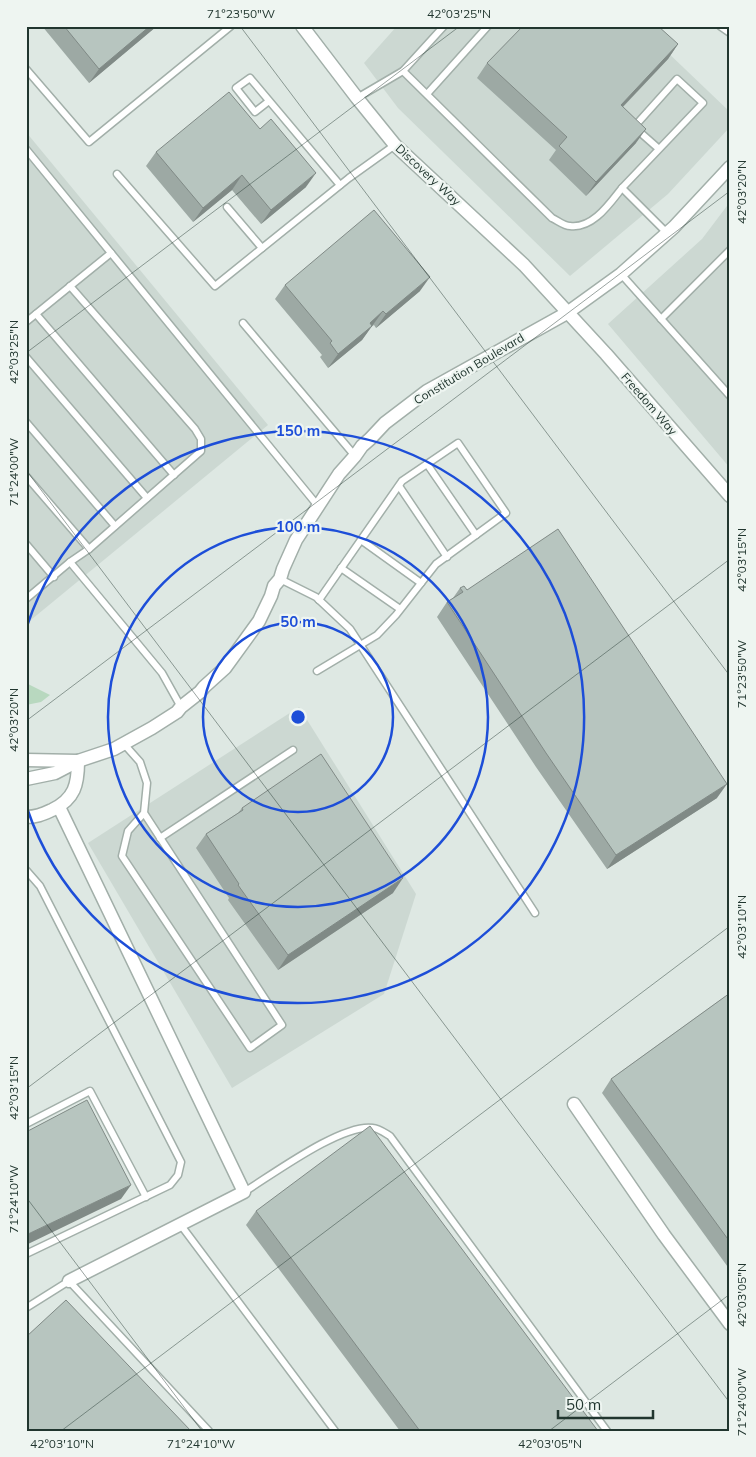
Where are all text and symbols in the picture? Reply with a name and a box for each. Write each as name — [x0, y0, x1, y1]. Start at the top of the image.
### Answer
text: 71°23'50"W — [207, 6, 275, 21]
text: 42°03'25"N — [427, 6, 491, 21]
street label: Discovery Way — [393, 141, 464, 209]
text: 42°03'20"N — [734, 160, 749, 224]
text: 42°03'25"N — [6, 320, 21, 384]
street label: Constitution Boulevard — [411, 330, 527, 407]
street label: Freedom Way — [618, 369, 681, 438]
text: 150 m — [276, 421, 320, 440]
text: 71°24'00"W — [6, 438, 21, 506]
text: 100 m — [276, 517, 320, 536]
text: 42°03'15"N — [734, 528, 749, 592]
text: 50 m — [280, 612, 316, 631]
text: 71°23'50"W — [734, 640, 749, 708]
text: 42°03'20"N — [6, 688, 21, 752]
centre of rings — [289, 708, 307, 726]
text: 42°03'10"N — [734, 895, 749, 959]
text: 42°03'15"N — [6, 1056, 21, 1120]
text: 71°24'10"W — [6, 1165, 21, 1233]
text: 42°03'05"N — [734, 1263, 749, 1327]
text: 71°24'00"W — [734, 1368, 749, 1436]
scale bar — [558, 1387, 654, 1419]
text: 50 m — [566, 1395, 601, 1414]
text: 42°03'10"N — [30, 1436, 94, 1451]
text: 71°24'10"W — [167, 1436, 235, 1451]
text: 42°03'05"N — [518, 1436, 582, 1451]

